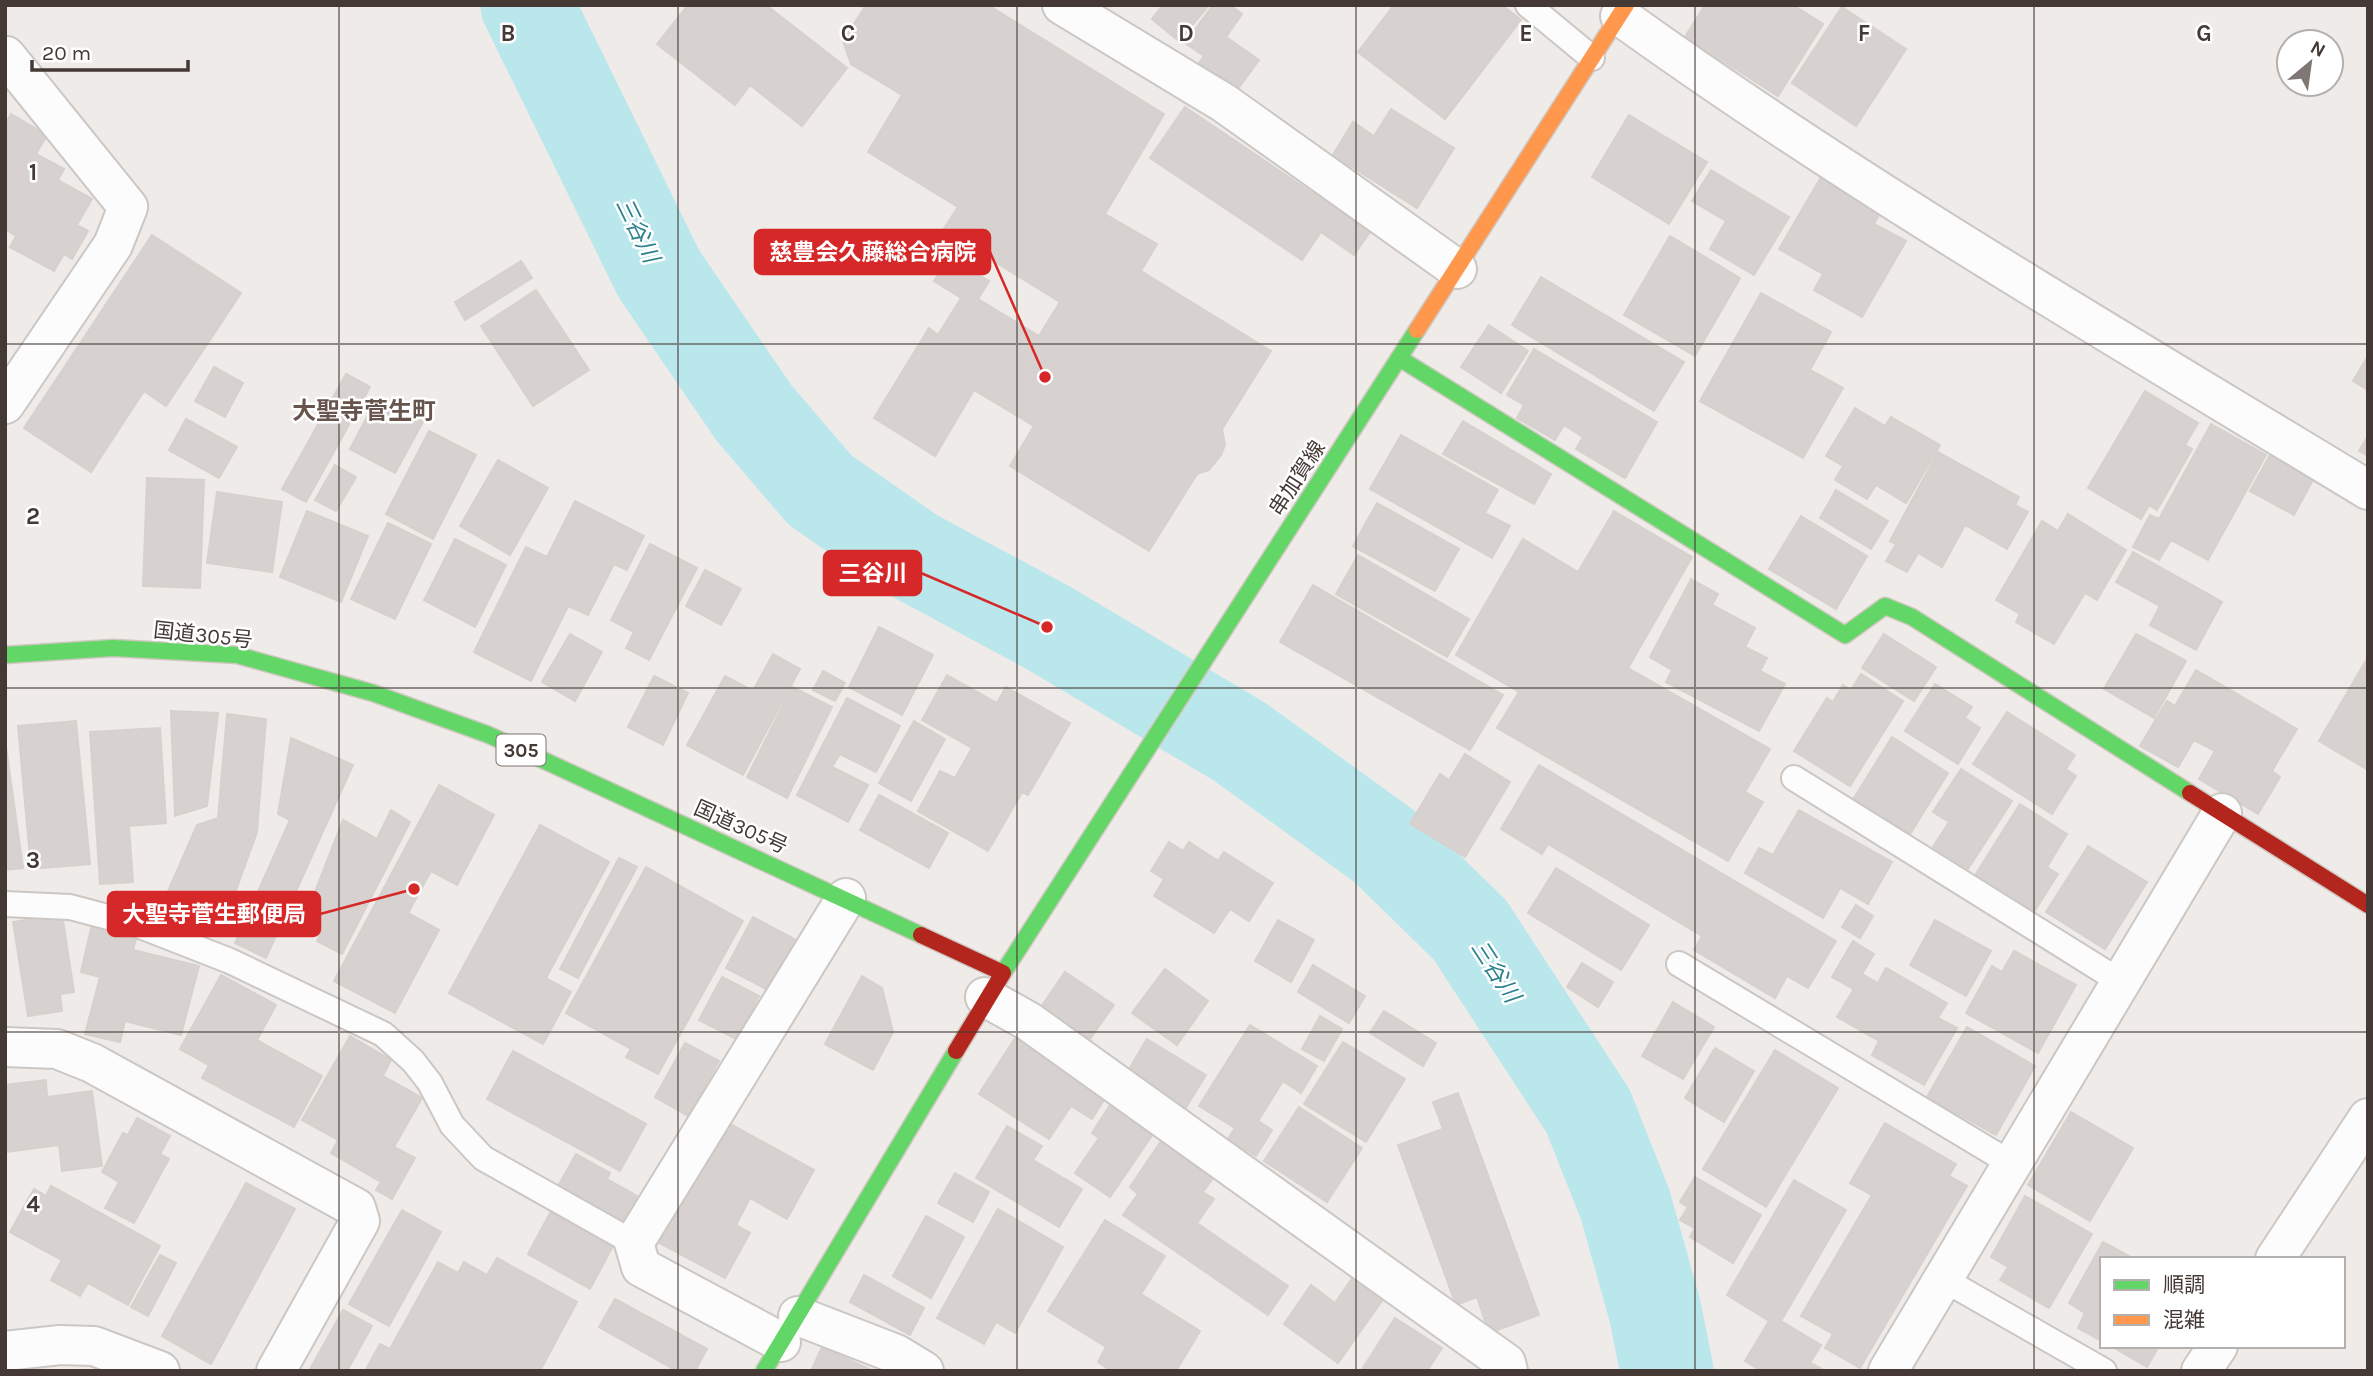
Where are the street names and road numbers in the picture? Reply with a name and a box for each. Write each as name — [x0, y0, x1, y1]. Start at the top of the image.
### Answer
street label: 串加賀線 — [1264, 436, 1330, 520]
street label: 国道305号 — [152, 618, 254, 652]
road number: 305 — [496, 734, 546, 765]
street label: 国道305号 — [691, 796, 791, 858]

